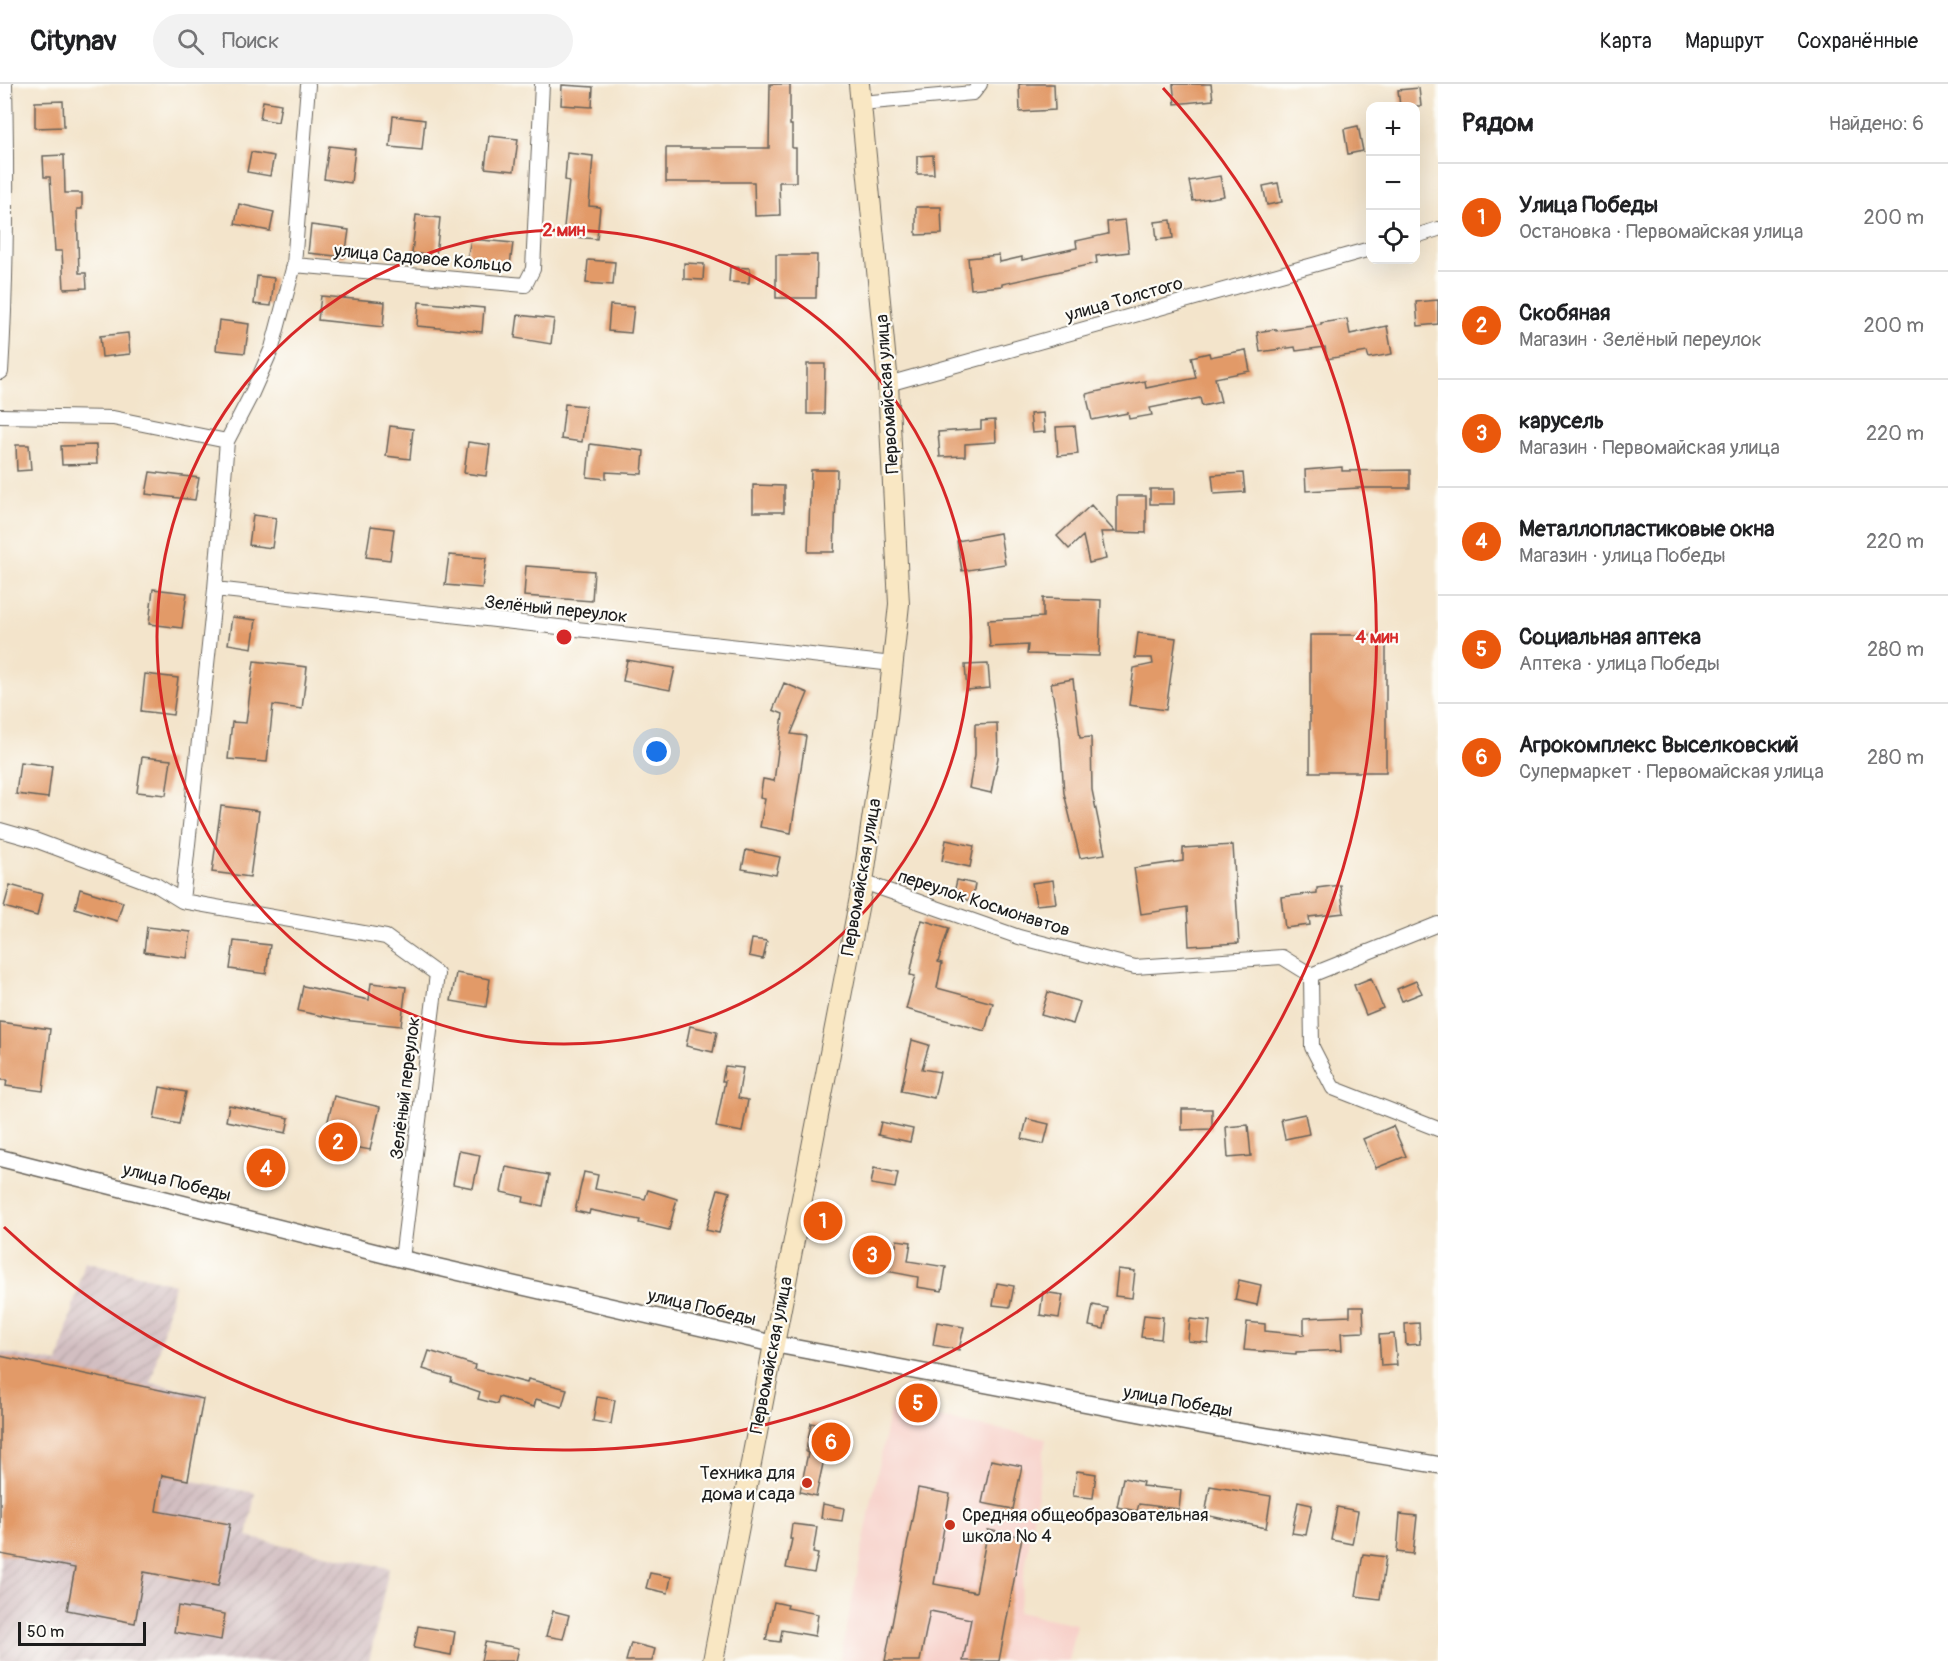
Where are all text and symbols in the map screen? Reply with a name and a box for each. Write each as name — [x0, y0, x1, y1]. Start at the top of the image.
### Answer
search box — [153, 14, 573, 68]
text: Citynav — [30, 24, 117, 59]
icon: search — [174, 25, 207, 58]
text: Поиск — [222, 27, 279, 55]
text: Карта — [1600, 28, 1652, 55]
text: Маршрут — [1685, 28, 1764, 55]
text: Сохранённые — [1797, 28, 1918, 55]
map controls — [1366, 102, 1420, 264]
button: + — [1366, 102, 1420, 156]
text: Рядом — [1462, 107, 1534, 139]
text: Найдено: 6 — [1829, 111, 1924, 136]
button: − — [1366, 156, 1420, 210]
text: Улица Победы — [1519, 191, 1658, 219]
text: 1 — [1478, 205, 1485, 230]
text: 200 m — [1863, 205, 1924, 230]
button: locate — [1366, 210, 1420, 264]
text: 2 мин — [543, 219, 585, 242]
text: Остановка · Первомайская улица — [1519, 219, 1803, 244]
street label: улица Садовое Кольцо — [332, 239, 513, 278]
street label: улица Толстого — [1062, 272, 1186, 328]
text: Скобяная — [1519, 299, 1610, 327]
text: 2 — [1476, 313, 1487, 338]
text: 200 m — [1863, 313, 1924, 338]
street label: Первомайская улица — [870, 314, 905, 474]
text: Магазин · Зелёный переулок — [1519, 327, 1762, 352]
text: карусель — [1519, 407, 1604, 435]
text: 3 — [1476, 421, 1487, 446]
text: 220 m — [1866, 421, 1924, 446]
text: Магазин · Первомайская улица — [1519, 435, 1780, 460]
text: Металлопластиковые окна — [1519, 515, 1775, 543]
text: 4 — [1476, 529, 1487, 554]
text: 220 m — [1866, 529, 1924, 554]
text: Магазин · улица Победы — [1519, 543, 1726, 568]
street label: Зелёный переулок — [483, 591, 628, 628]
text: Социальная аптека — [1519, 623, 1701, 651]
text: 4 мин — [1355, 626, 1399, 649]
centre of rings — [554, 627, 574, 647]
text: 5 — [1476, 637, 1487, 662]
text: 280 m — [1867, 637, 1924, 662]
text: Аптека · улица Победы — [1519, 651, 1720, 676]
text: Агрокомплекс Выселковский — [1519, 731, 1799, 759]
your location — [642, 737, 671, 766]
text: 6 — [1476, 745, 1487, 770]
text: 280 m — [1867, 745, 1924, 770]
text: Супермаркет · Первомайская улица — [1519, 759, 1824, 784]
street label: Первомайская улица — [836, 797, 887, 958]
street label: переулок Космонавтов — [895, 865, 1073, 942]
street label: Зелёный переулок — [385, 1015, 426, 1161]
pin: 2 — [318, 1120, 358, 1164]
pin: 4 — [246, 1146, 286, 1190]
street label: улица Победы — [119, 1158, 233, 1207]
pin: 1 — [804, 1198, 842, 1244]
pin: 3 — [852, 1232, 892, 1278]
street label: Первомайская улица — [745, 1275, 798, 1436]
street label: улица Победы — [644, 1284, 758, 1331]
pin: 5 — [898, 1380, 938, 1426]
street label: улица Победы — [1120, 1380, 1234, 1422]
pin: 6 — [812, 1420, 850, 1464]
place label: Техника для дома и сада — [700, 1462, 795, 1506]
marker: Техника для дома и сада — [800, 1476, 814, 1490]
place label: Средняя общеобразовательная школа № 4 — [962, 1504, 1208, 1548]
marker: Средняя общеобразовательная школа № 4 — [943, 1518, 957, 1532]
scale bar — [18, 1619, 146, 1646]
text: 50 m — [27, 1622, 64, 1642]

